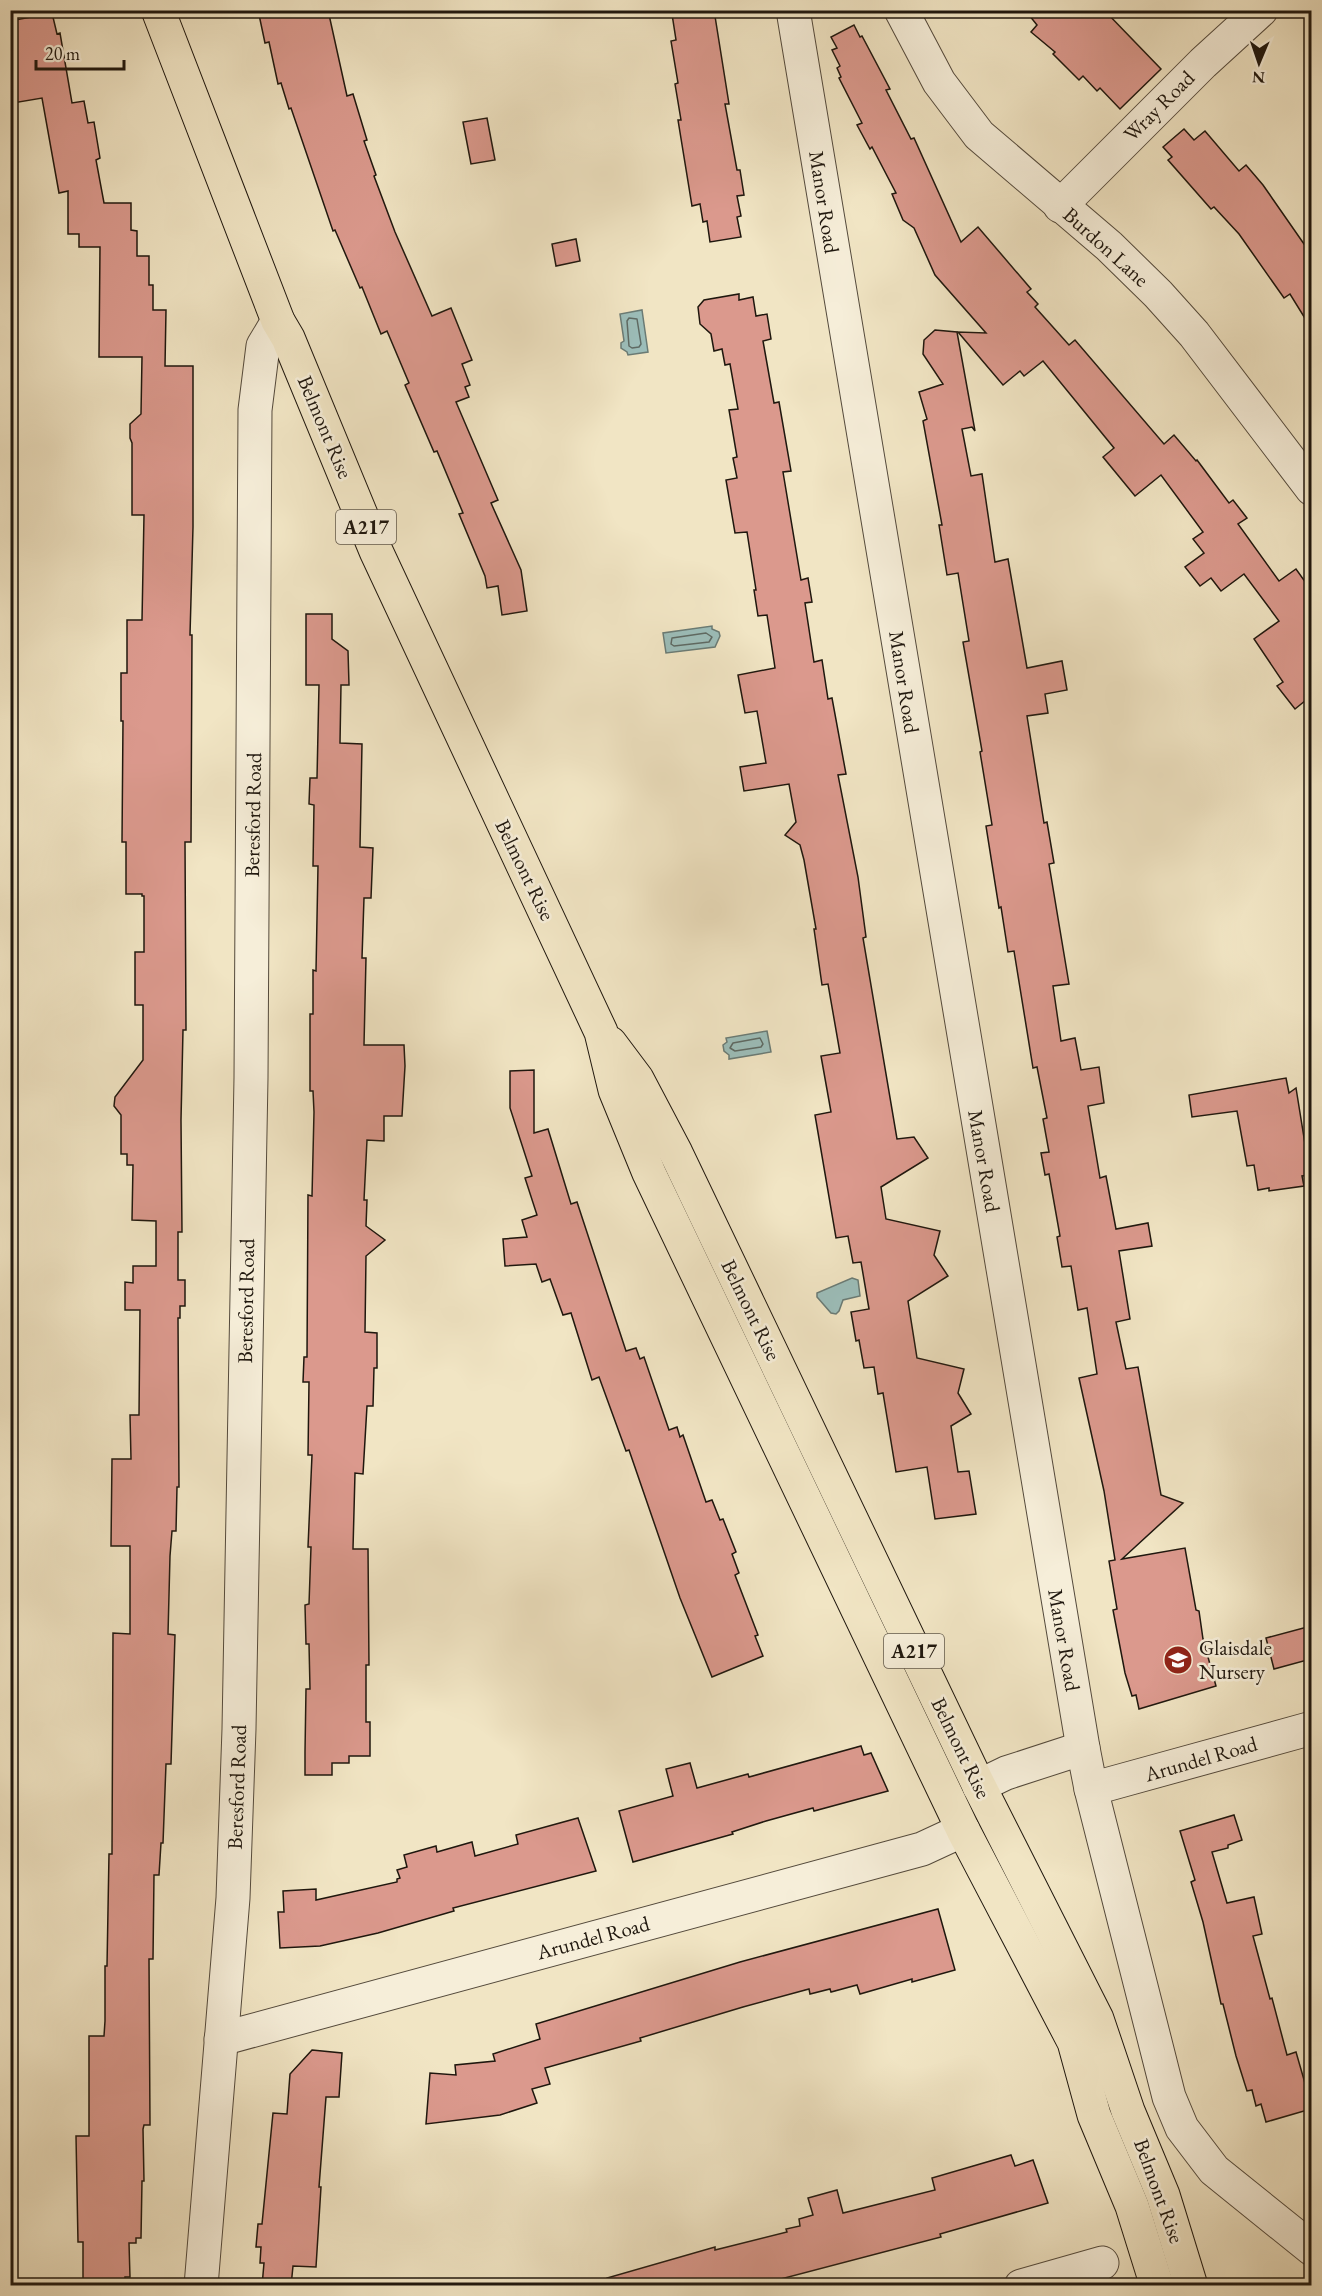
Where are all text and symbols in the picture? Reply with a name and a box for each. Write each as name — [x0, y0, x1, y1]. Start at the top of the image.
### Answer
scale bar — [36, 33, 124, 71]
north arrow — [1229, 33, 1289, 93]
text: 20 m — [45, 42, 80, 65]
street label: Wray Road — [1117, 64, 1200, 147]
text: N — [1252, 67, 1265, 88]
street label: Manor Road — [803, 149, 846, 256]
street label: Burdon Lane — [1058, 201, 1155, 292]
street label: Belmont Rise — [292, 371, 359, 482]
road number: A217 — [336, 510, 396, 544]
street label: Manor Road — [883, 629, 926, 736]
street label: Beresford Road — [238, 752, 267, 878]
street label: Belmont Rise — [489, 815, 562, 925]
street label: Manor Road — [962, 1108, 1007, 1215]
street label: Beresford Road — [231, 1238, 260, 1364]
street label: Belmont Rise — [715, 1255, 788, 1365]
street label: Manor Road — [1042, 1587, 1087, 1694]
road number: A217 — [884, 1634, 944, 1668]
place label: Glaisdale Nursery — [1199, 1634, 1272, 1685]
school or university icon: Glaisdale Nursery — [1162, 1644, 1194, 1676]
street label: Belmont Rise — [925, 1693, 998, 1803]
street label: Beresford Road — [221, 1724, 252, 1850]
street label: Arundel Road — [1141, 1729, 1261, 1788]
street label: Arundel Road — [533, 1909, 653, 1966]
street label: Belmont Rise — [1128, 2135, 1191, 2247]

